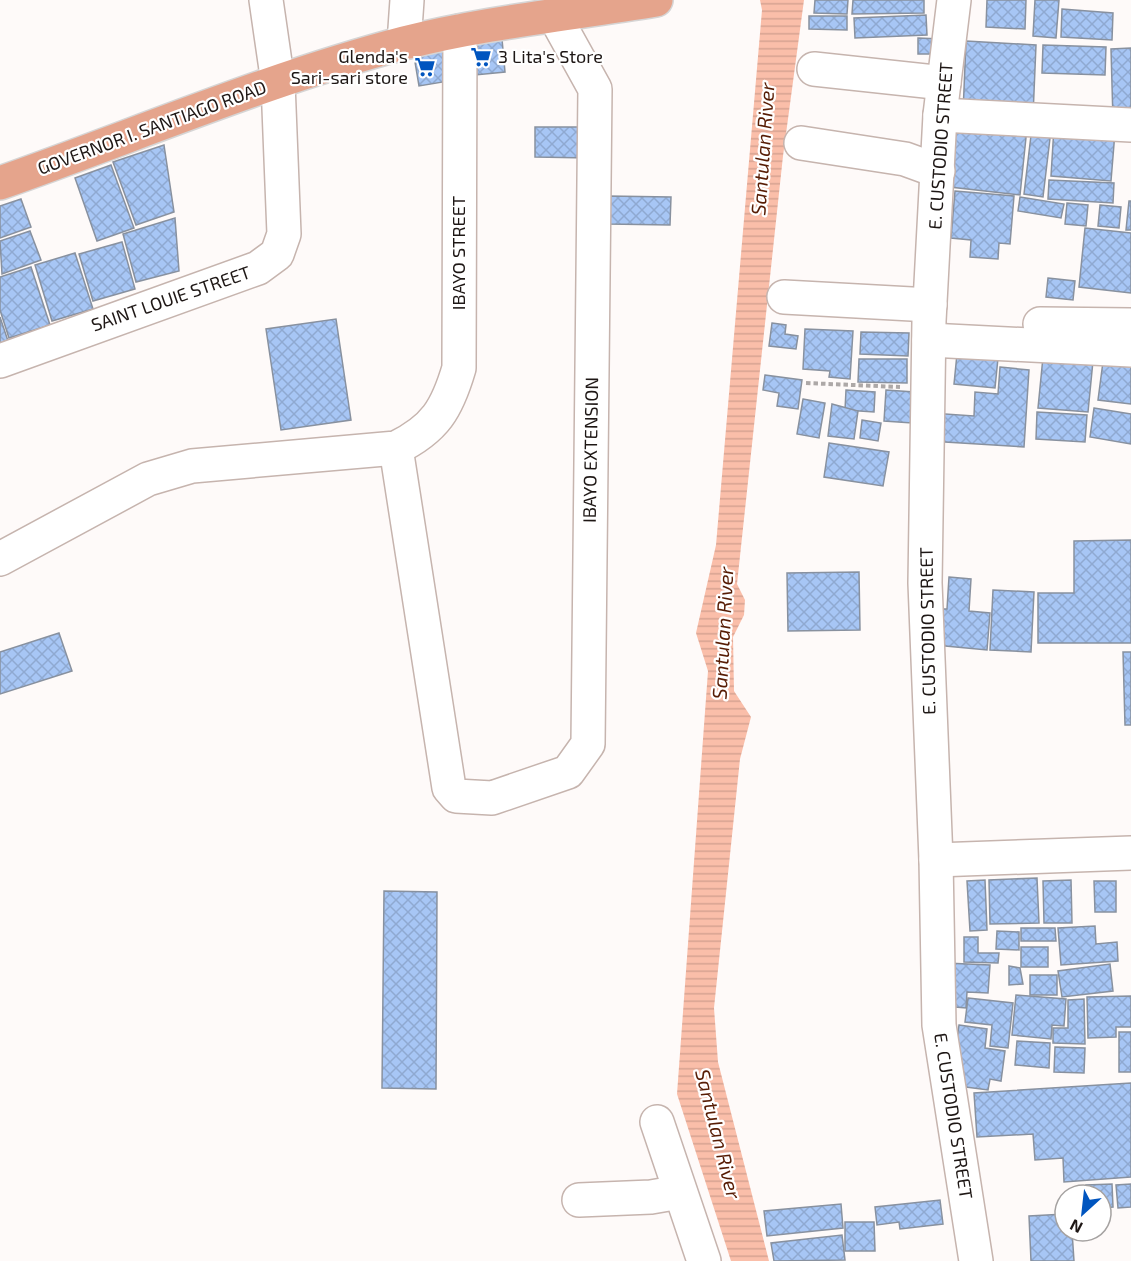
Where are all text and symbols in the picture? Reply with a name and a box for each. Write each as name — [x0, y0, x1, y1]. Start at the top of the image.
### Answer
place label: Glenda's Sari-sari store — [291, 45, 408, 88]
supermarket icon: 3 Lita's Store — [469, 45, 493, 69]
place label: 3 Lita's Store — [498, 45, 603, 67]
supermarket icon: Glenda's Sari-sari store — [413, 55, 437, 79]
street label: E. CUSTODIO STREET — [923, 61, 957, 230]
street label: GOVERNOR I. SANTIAGO ROAD — [34, 75, 269, 179]
water label: Santulan River — [745, 81, 779, 216]
street label: IBAYO STREET — [447, 195, 469, 310]
street label: SAINT LOUIE STREET — [88, 260, 254, 336]
street label: IBAYO EXTENSION — [578, 377, 602, 523]
street label: E. CUSTODIO STREET — [915, 546, 939, 715]
water label: Santulan River — [707, 565, 738, 700]
street label: E. CUSTODIO STREET — [930, 1031, 978, 1201]
water label: Santulan River — [691, 1066, 747, 1202]
north arrow — [1053, 1183, 1113, 1243]
text: N — [1066, 1216, 1085, 1238]

